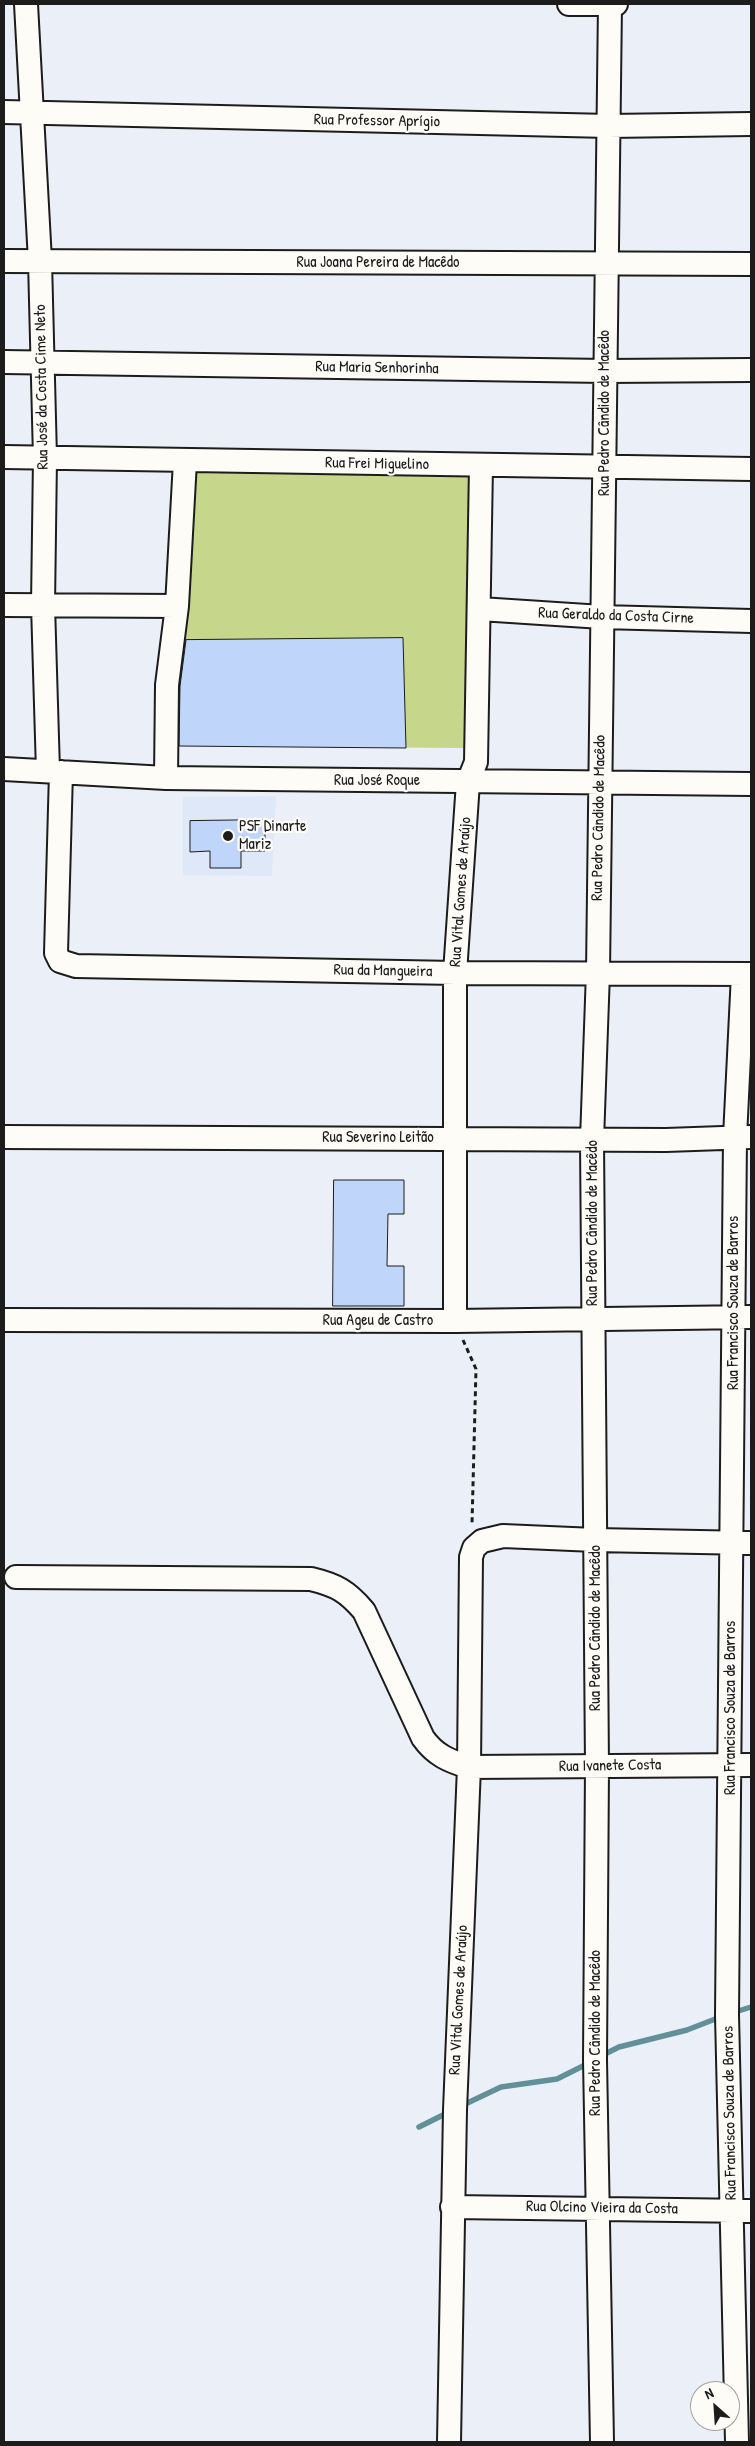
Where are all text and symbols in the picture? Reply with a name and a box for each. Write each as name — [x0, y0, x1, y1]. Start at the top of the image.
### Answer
street label: Rua Professor Aprígio — [314, 110, 440, 132]
street label: Rua Joana Pereira de Macêdo — [296, 253, 460, 273]
street label: Rua José da Costa Cime Neto — [31, 304, 53, 470]
street label: Rua Pedro Cândido de Macêdo — [595, 330, 615, 496]
street label: Rua Maria Senhorinha — [315, 357, 439, 379]
street label: Rua Frei Miguelino — [325, 453, 429, 475]
street label: Rua Geraldo da Costa Cirne — [538, 604, 694, 628]
street label: Rua Pedro Cândido de Macêdo — [588, 735, 610, 901]
street label: Rua José Roque — [334, 771, 420, 791]
street label: Rua Vital Gomes de Araújo — [446, 816, 476, 968]
place label: PSF Dinarte Mariz — [239, 817, 306, 855]
marker: PSF Dinarte Mariz — [221, 829, 235, 843]
street label: Rua da Mangueira — [333, 961, 433, 981]
street label: Rua Severino Leitão — [322, 1128, 434, 1148]
street label: Rua Pedro Cândido de Macêdo — [583, 1140, 603, 1306]
street label: Rua Francisco Souza de Barros — [724, 1216, 744, 1390]
street label: Rua Ageu de Castro — [323, 1311, 433, 1331]
street label: Rua Pedro Cândido de Macêdo — [586, 1545, 606, 1711]
street label: Rua Francisco Souza de Barros — [721, 1621, 741, 1795]
street label: Rua Ivanete Costa — [559, 1756, 661, 1776]
street label: Rua Vital Gomes de Araújo — [445, 1924, 473, 2076]
street label: Rua Pedro Cândido de Macêdo — [586, 1950, 606, 2116]
street label: Rua Francisco Souza de Barros — [719, 2026, 741, 2200]
street label: Rua Olcino Vieira da Costa — [526, 2197, 678, 2219]
north arrow — [690, 2381, 740, 2431]
text: N — [701, 2383, 716, 2403]

